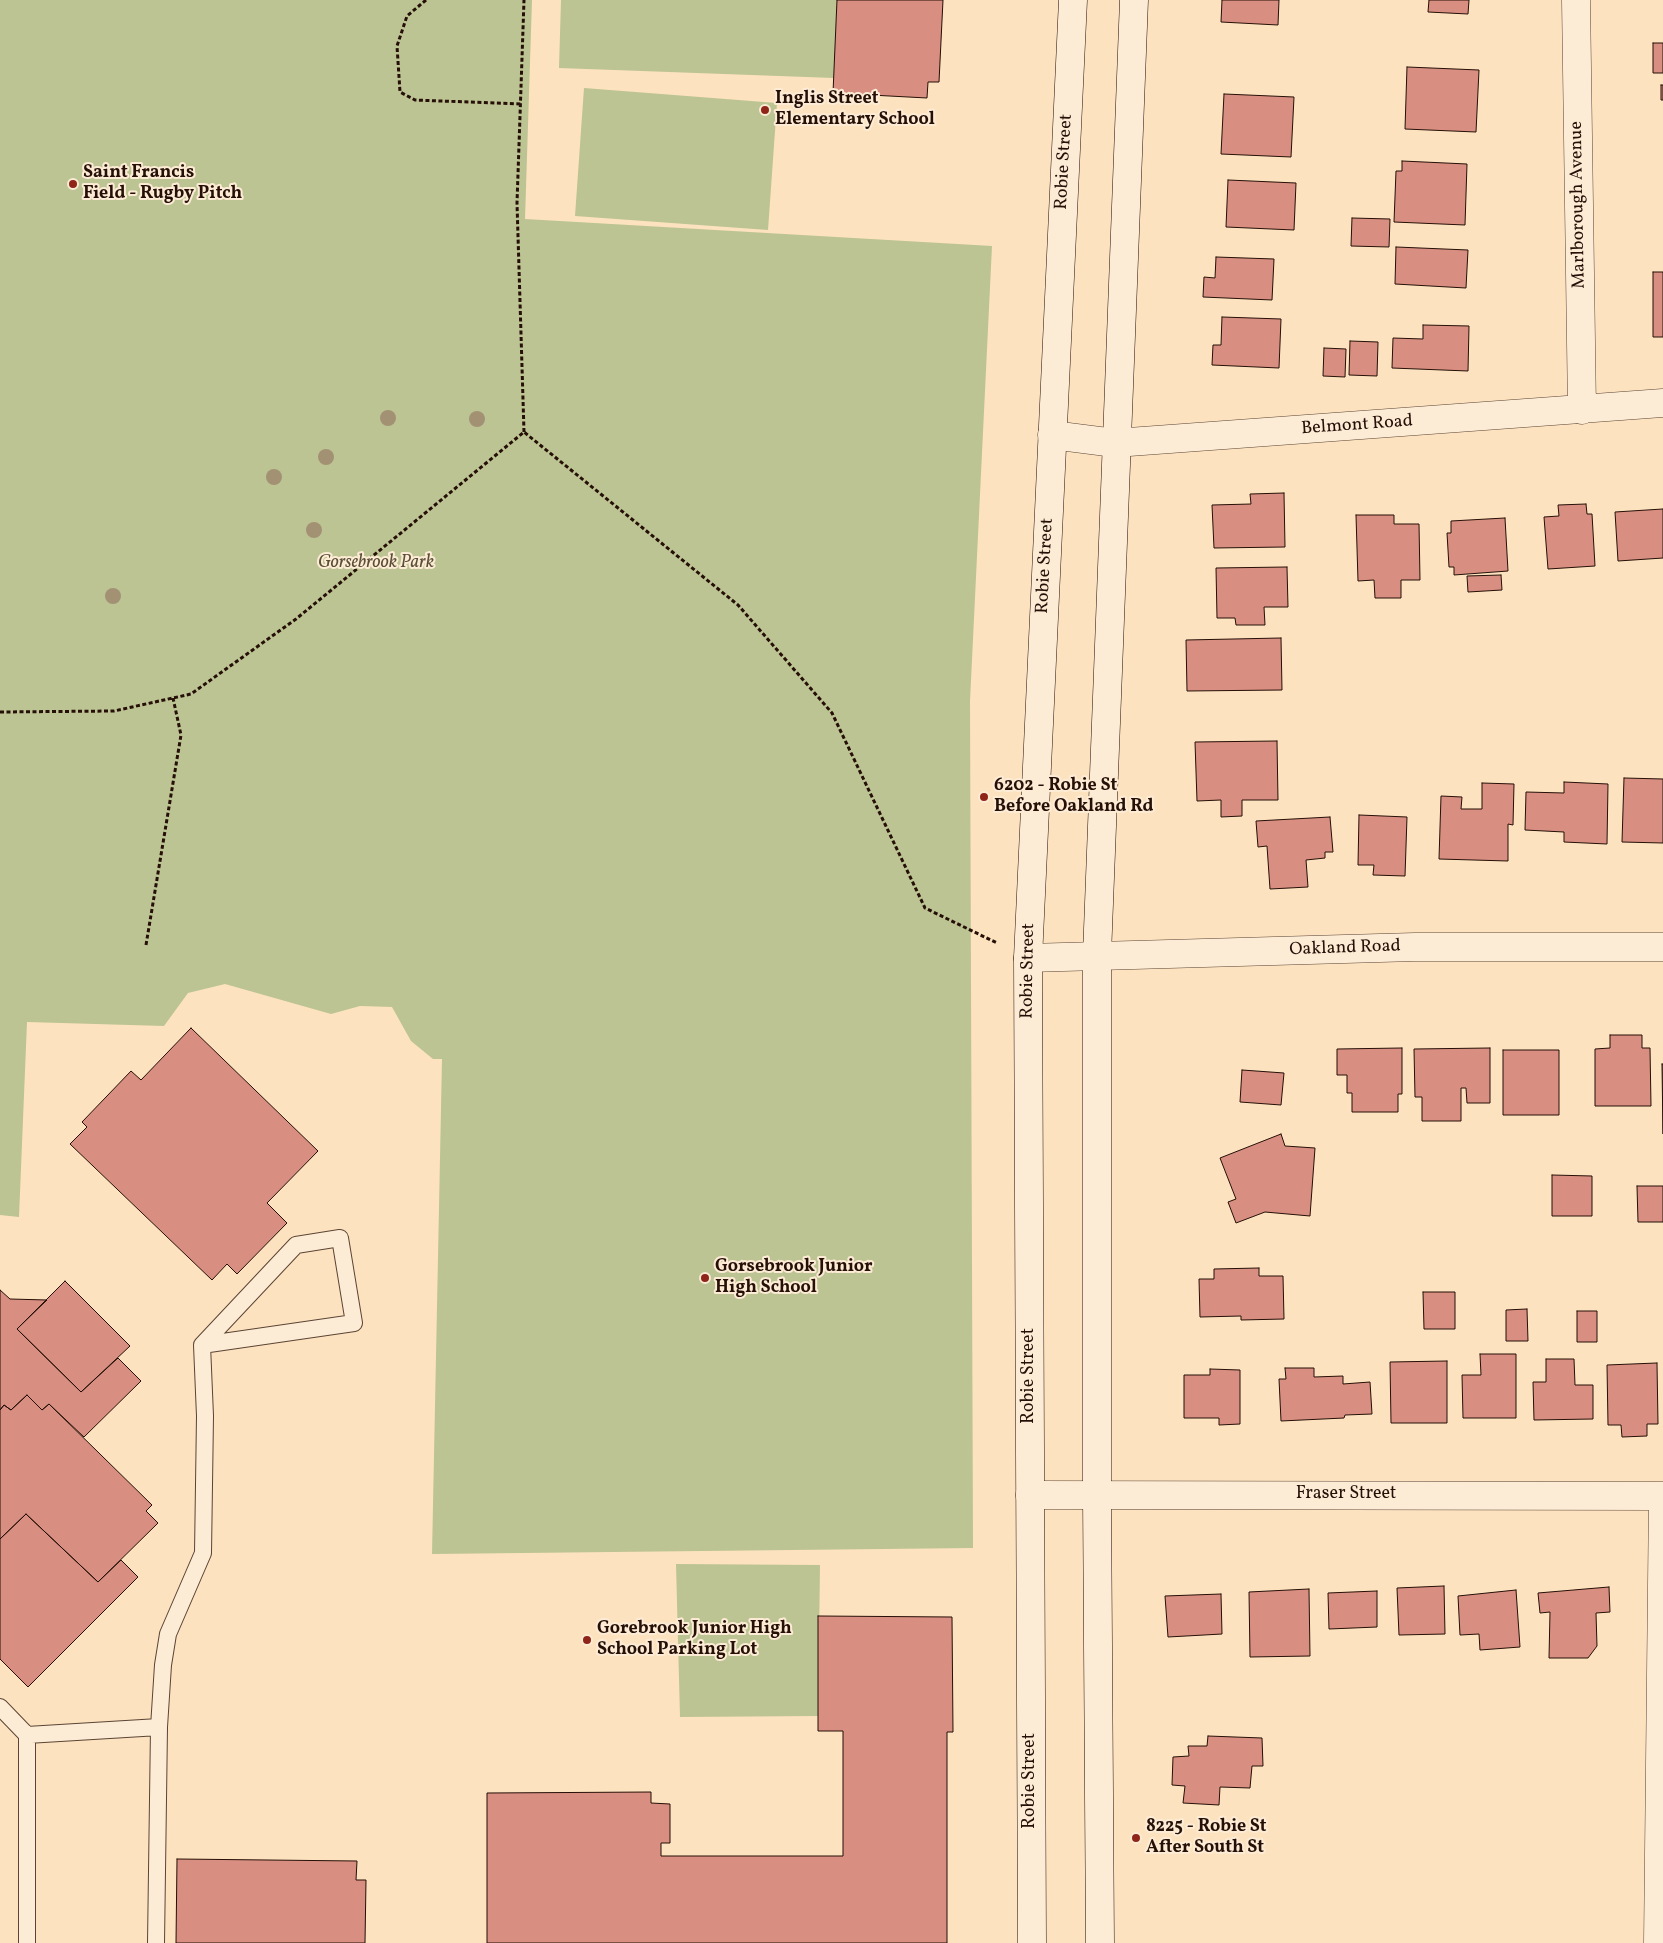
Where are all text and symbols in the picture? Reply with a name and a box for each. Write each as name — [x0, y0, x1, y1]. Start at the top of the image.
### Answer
place label: Inglis Street Elementary School — [775, 89, 935, 132]
marker: Inglis Street Elementary School — [759, 104, 771, 116]
street label: Robie Street — [1052, 114, 1078, 210]
street label: Marlborough Avenue — [1567, 121, 1591, 289]
place label: Saint Francis Field - Rugby Pitch — [83, 163, 242, 205]
marker: Saint Francis Field - Rugby Pitch — [67, 178, 79, 190]
street label: Belmont Road — [1300, 411, 1414, 441]
street label: Robie Street — [1033, 518, 1059, 614]
park label: Gorsebrook Park — [318, 553, 434, 575]
place label: 6202 - Robie St Before Oakland Rd — [994, 776, 1153, 819]
marker: 6202 - Robie St Before Oakland Rd — [978, 791, 990, 803]
street label: Robie Street — [1017, 923, 1041, 1019]
street label: Oakland Road — [1289, 936, 1401, 962]
place label: Gorsebrook Junior High School — [715, 1257, 873, 1300]
marker: Gorsebrook Junior High School — [699, 1272, 711, 1284]
street label: Robie Street — [1019, 1328, 1041, 1424]
street label: Fraser Street — [1296, 1484, 1396, 1506]
place label: Gorebrook Junior High School Parking Lot — [597, 1619, 792, 1662]
marker: Gorebrook Junior High School Parking Lot — [581, 1634, 593, 1646]
street label: Robie Street — [1020, 1733, 1042, 1829]
place label: 8225 - Robie St After South St — [1146, 1817, 1267, 1860]
marker: 8225 - Robie St After South St — [1130, 1832, 1142, 1844]

